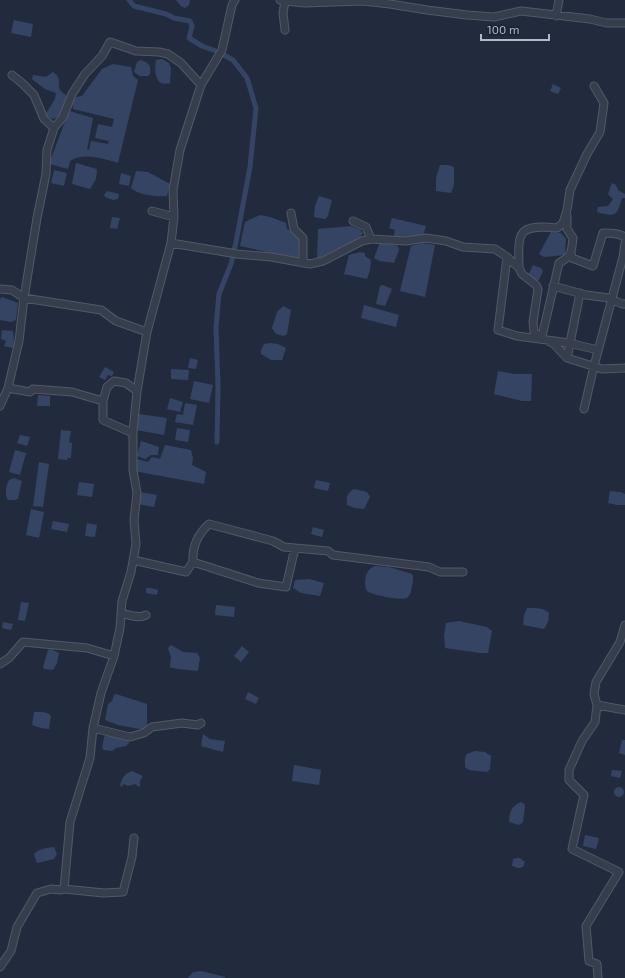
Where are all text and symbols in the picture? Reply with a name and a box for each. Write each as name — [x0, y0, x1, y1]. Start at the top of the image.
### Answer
scale bar — [481, 16, 549, 42]
text: 100 m — [487, 22, 519, 36]

